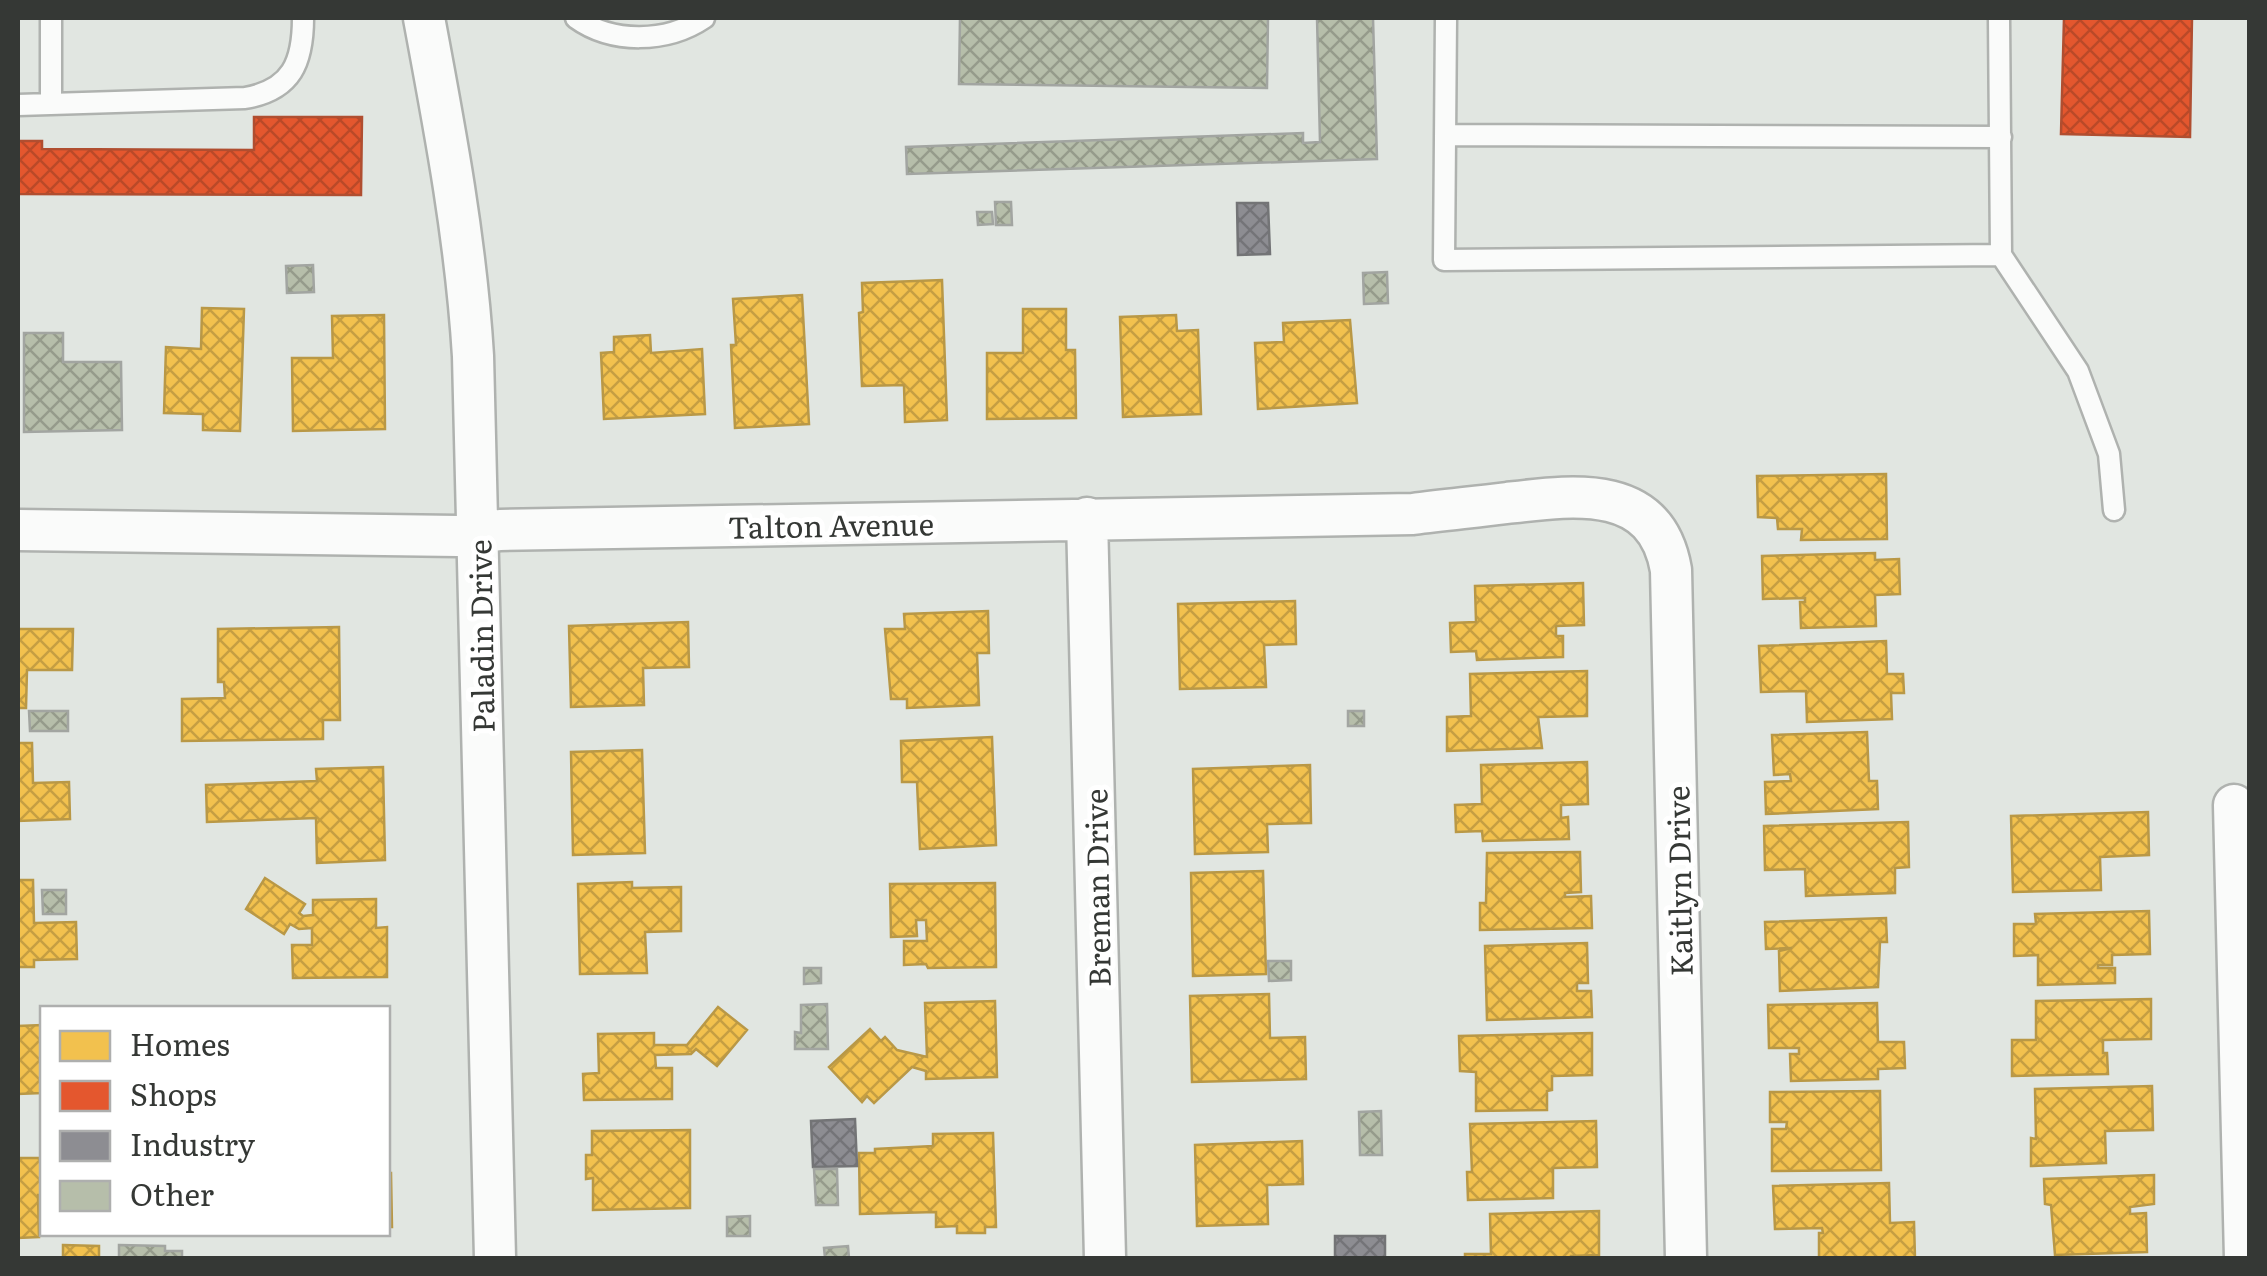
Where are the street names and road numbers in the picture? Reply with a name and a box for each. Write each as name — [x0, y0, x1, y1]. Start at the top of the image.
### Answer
street label: Talton Avenue — [727, 500, 935, 548]
street label: Paladin Drive — [456, 539, 504, 733]
street label: Kaitlyn Drive — [1654, 785, 1702, 977]
street label: Breman Drive — [1072, 788, 1120, 988]

